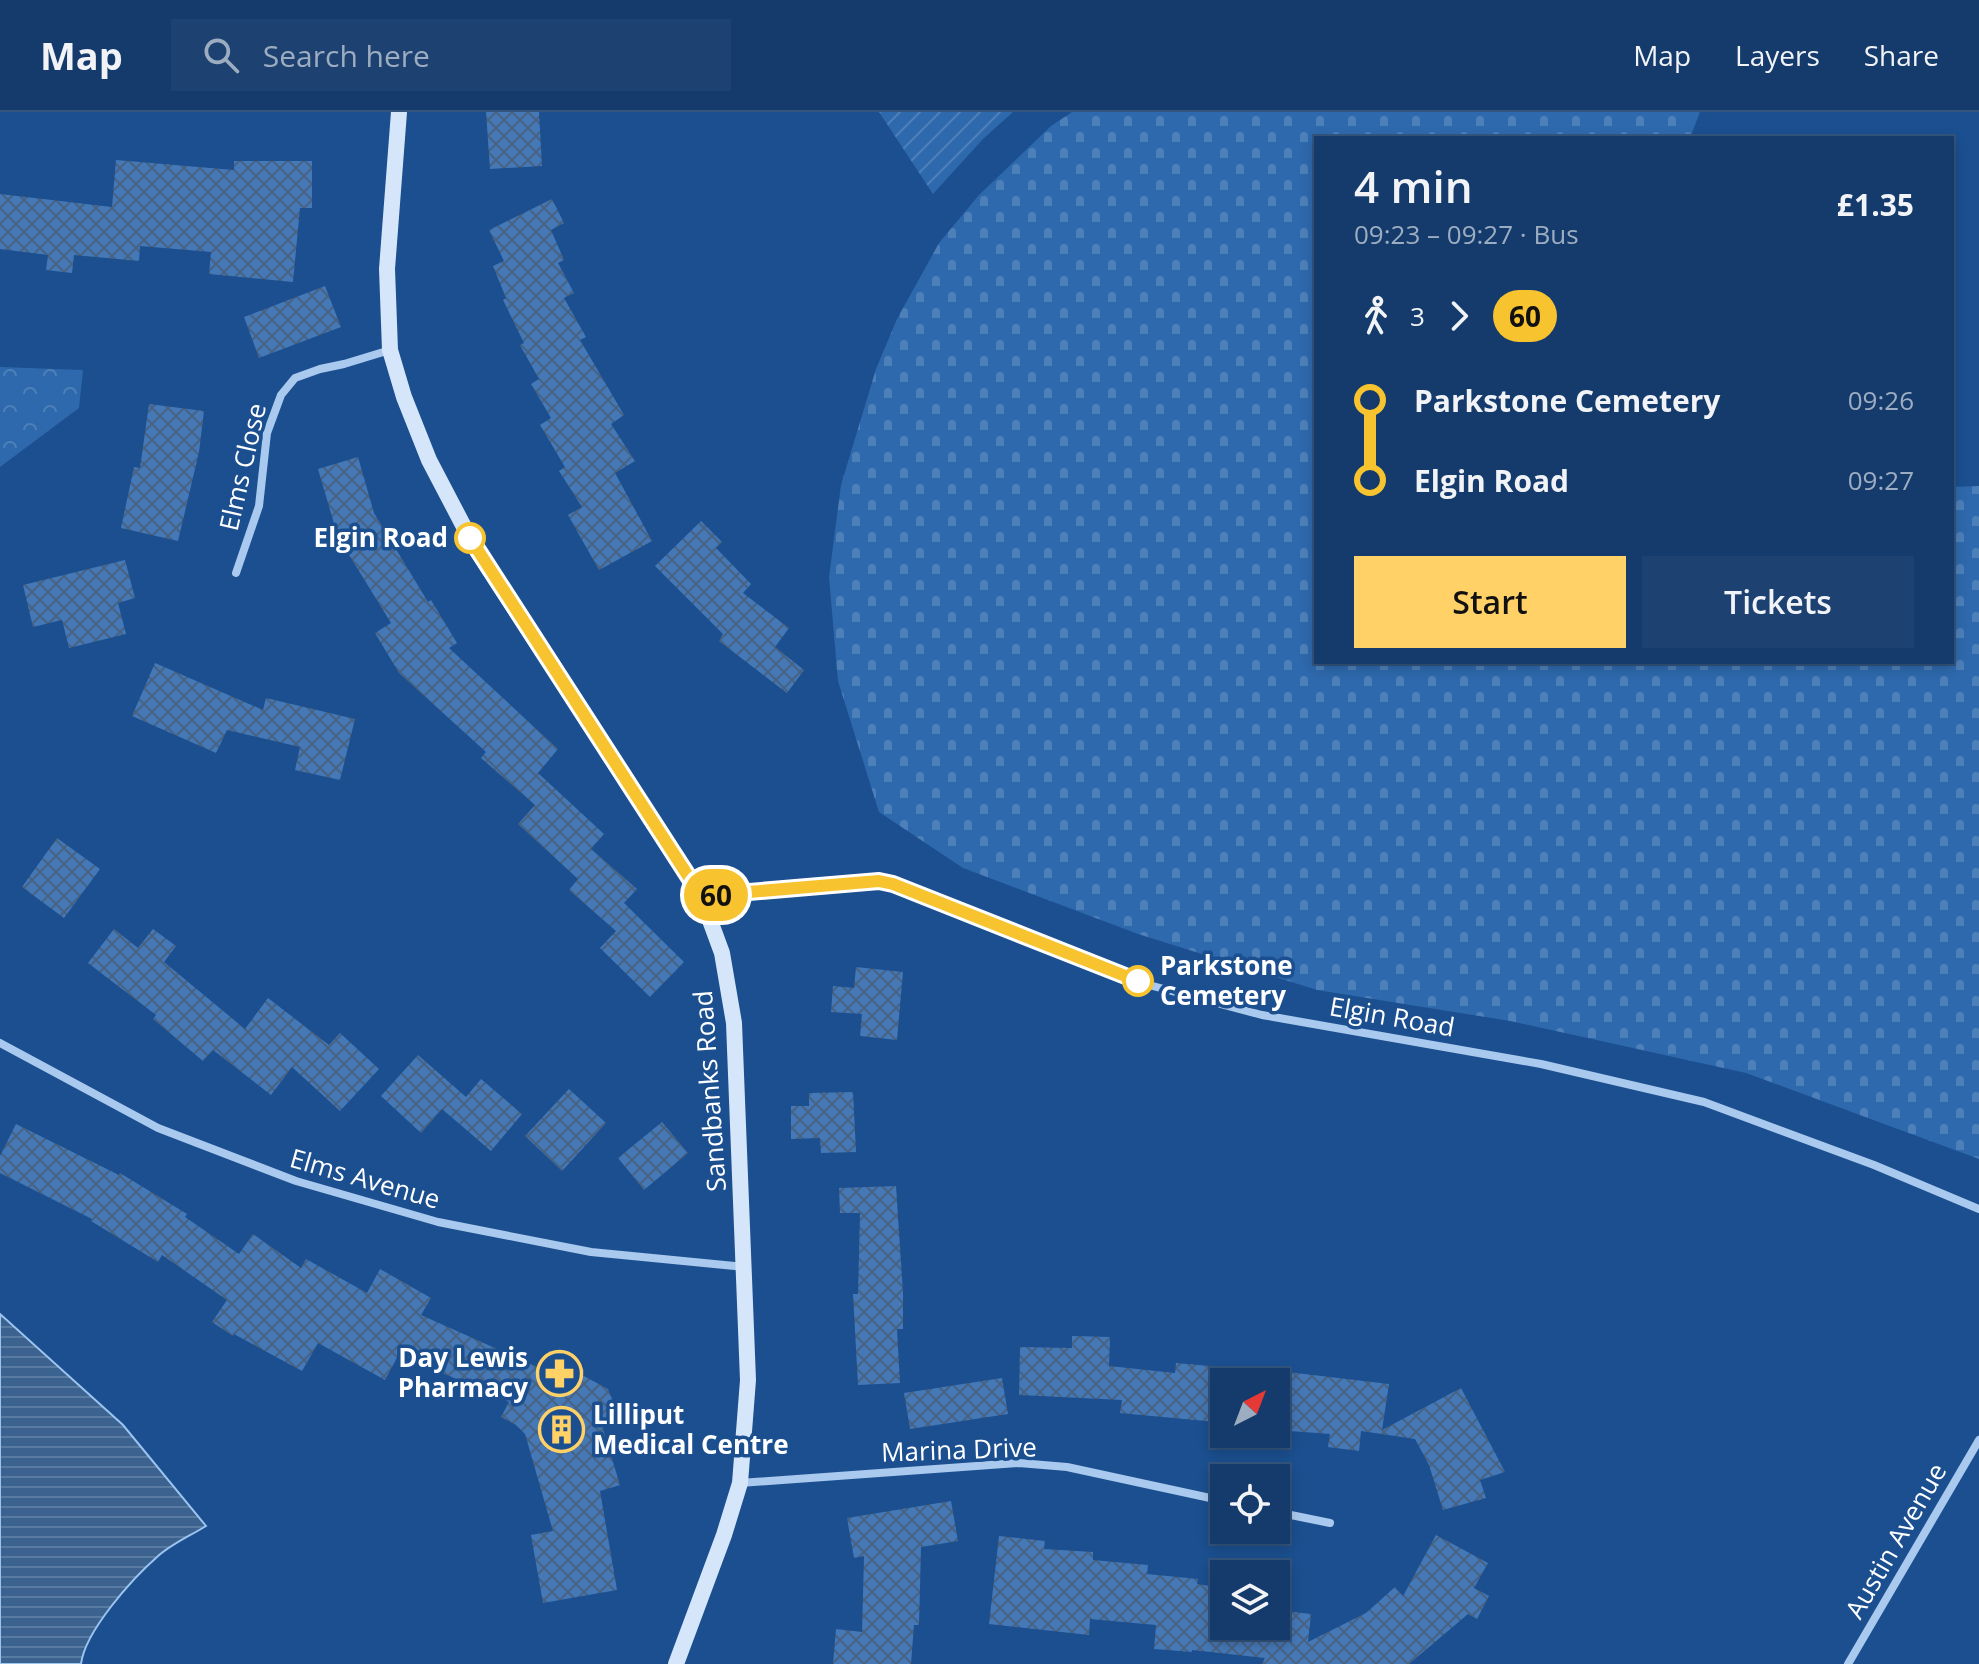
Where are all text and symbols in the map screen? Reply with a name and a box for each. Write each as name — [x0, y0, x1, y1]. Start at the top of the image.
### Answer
search box — [171, 19, 731, 91]
text: Map — [40, 29, 123, 81]
icon: search — [199, 33, 243, 77]
text: Search here — [263, 35, 430, 76]
text: Map — [1633, 36, 1691, 74]
text: Layers — [1735, 36, 1820, 74]
text: Share — [1864, 36, 1939, 74]
text: 4 min — [1354, 156, 1473, 216]
text: £1.35 — [1837, 184, 1914, 225]
text: 09:23 – 09:27 · Bus — [1354, 216, 1579, 252]
icon: walk — [1354, 294, 1398, 338]
icon: forward — [1437, 294, 1481, 338]
text: 60 — [1509, 297, 1541, 335]
text: 3 — [1410, 298, 1425, 334]
text: Parkstone Cemetery — [1414, 380, 1720, 421]
text: 09:26 — [1848, 382, 1914, 418]
street label: Elms Close — [210, 399, 274, 534]
text: Elgin Road — [1414, 460, 1569, 501]
text: 09:27 — [1848, 462, 1914, 498]
place label: Elgin Road — [314, 519, 448, 555]
marker: Elgin Road — [455, 523, 485, 553]
button: Start — [1354, 556, 1626, 648]
button: Tickets — [1642, 556, 1914, 648]
line badge: 60 — [680, 869, 752, 921]
text: 60 — [700, 876, 732, 914]
place label: Parkstone Cemetery — [1160, 947, 1293, 1013]
marker: Parkstone Cemetery — [1123, 966, 1153, 996]
street label: Elgin Road — [1327, 987, 1458, 1045]
street label: Sandbanks Road — [684, 989, 734, 1193]
street label: Elms Avenue — [286, 1139, 445, 1217]
place label: Day Lewis Pharmacy — [398, 1339, 528, 1405]
pharmacy icon: Day Lewis Pharmacy — [535, 1349, 583, 1397]
north arrow — [1210, 1368, 1290, 1448]
map controls — [1210, 1368, 1290, 1640]
place label: Lilliput Medical Centre — [593, 1396, 789, 1462]
building icon: Lilliput Medical Centre — [538, 1406, 586, 1454]
street label: Marina Drive — [880, 1428, 1037, 1470]
street label: Austin Avenue — [1836, 1456, 1954, 1625]
button: locate — [1210, 1464, 1290, 1544]
button: layers — [1210, 1560, 1290, 1640]

